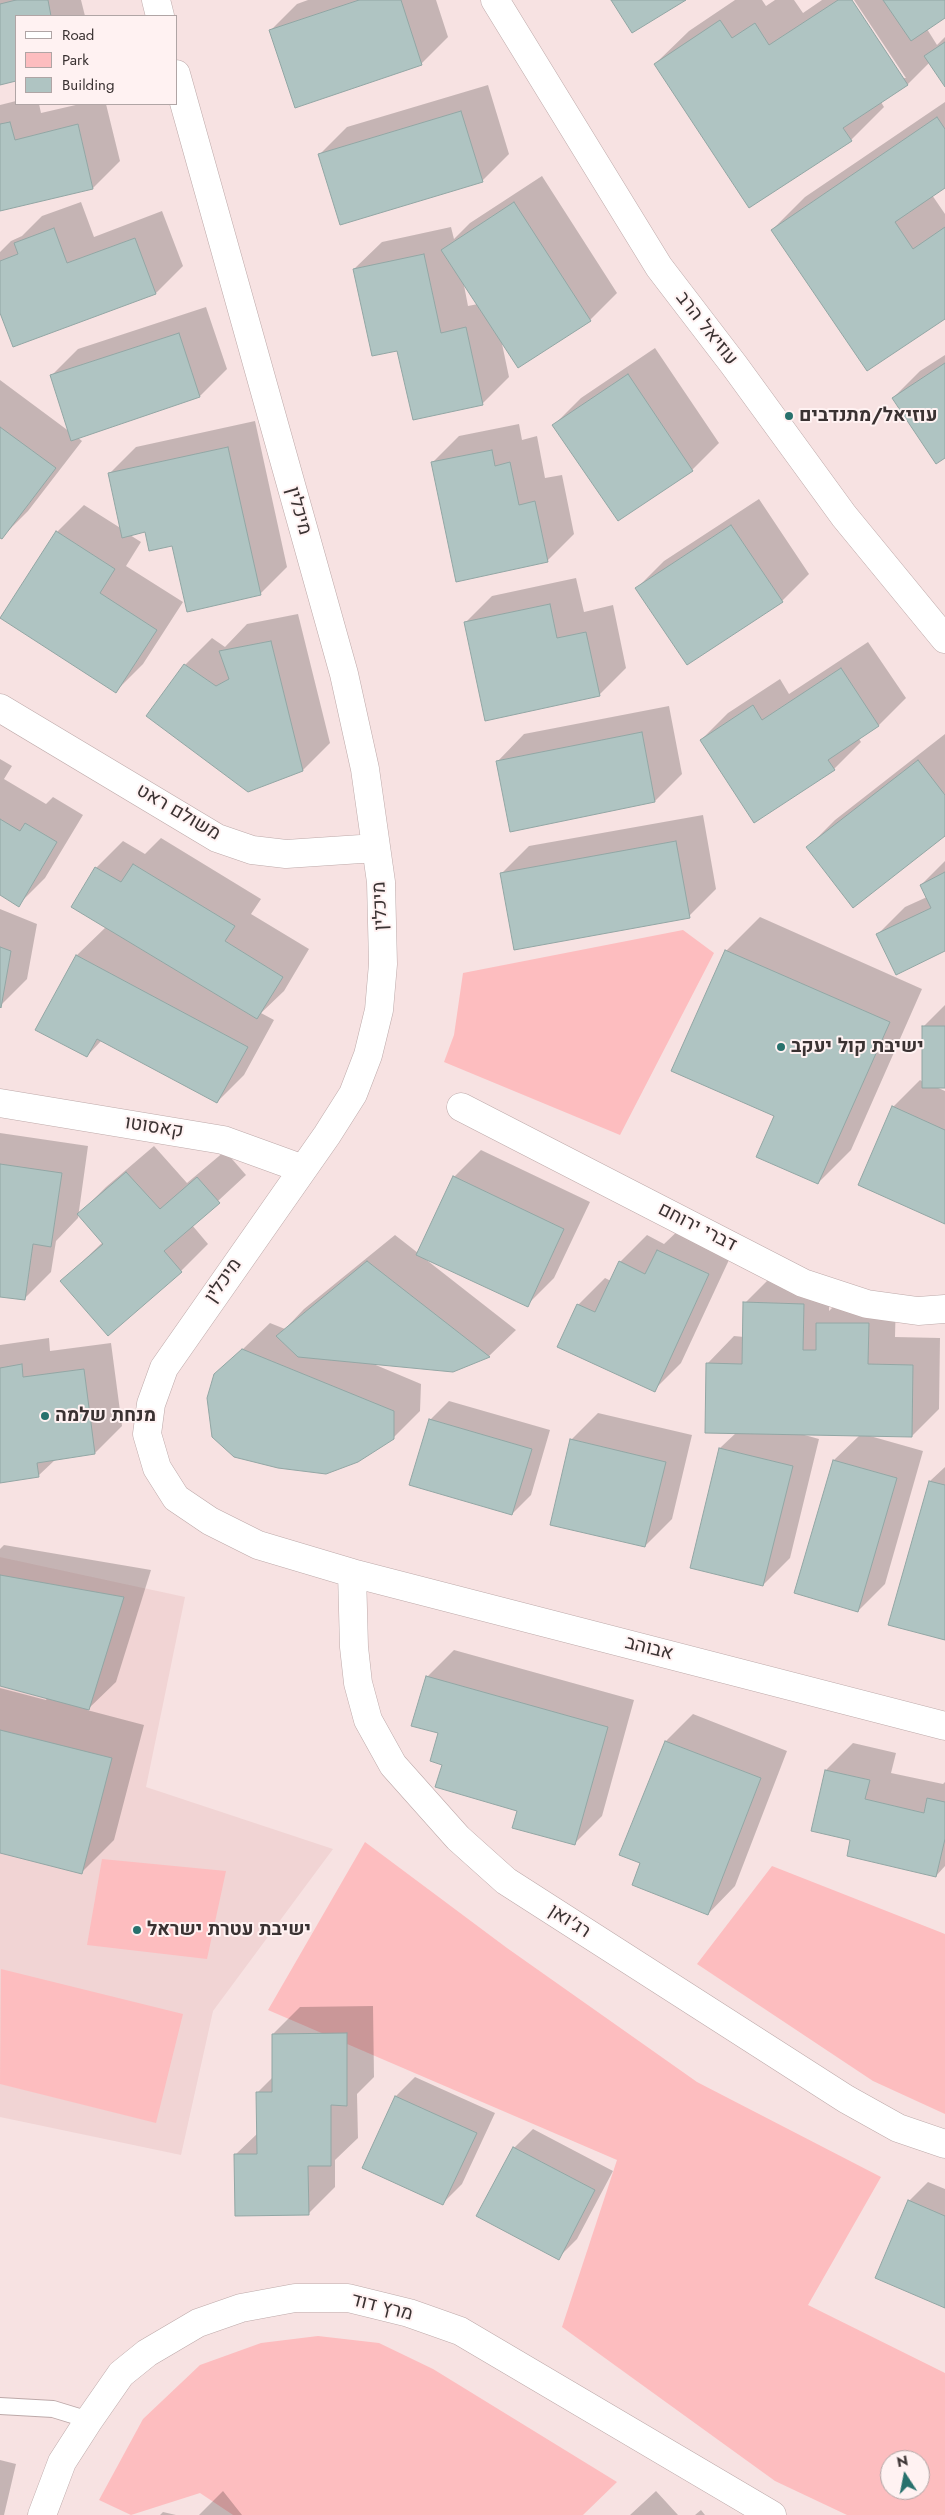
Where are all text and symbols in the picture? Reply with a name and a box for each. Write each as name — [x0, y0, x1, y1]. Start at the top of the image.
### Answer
legend — [15, 15, 178, 105]
text: Road — [62, 24, 94, 46]
text: Park — [62, 49, 89, 71]
text: Building — [62, 74, 114, 96]
street label: עוזיאל הרב — [670, 288, 742, 370]
place label: עוזיאל/מתנדבים — [799, 405, 937, 427]
marker: עוזיאל/מתנדבים — [783, 410, 795, 422]
street label: מיכלין — [280, 484, 316, 538]
street label: משולם ראט — [132, 780, 224, 846]
street label: מיכלין — [368, 881, 394, 931]
place label: ישיבת קול יעקב — [791, 1036, 924, 1058]
marker: ישיבת קול יעקב — [775, 1041, 787, 1053]
street label: קאסוטו — [123, 1112, 185, 1144]
street label: דברי ירוחם — [654, 1199, 740, 1257]
street label: מיכלין — [201, 1254, 247, 1308]
place label: מנחת שלמה — [55, 1405, 156, 1427]
marker: מנחת שלמה — [39, 1410, 51, 1422]
street label: אבוהב — [622, 1632, 676, 1666]
street label: רג'ואן — [544, 1900, 594, 1944]
place label: ישיבת עטרת ישראל — [147, 1919, 311, 1941]
marker: ישיבת עטרת ישראל — [131, 1924, 143, 1936]
street label: מרץ דוד — [349, 2289, 415, 2327]
north arrow — [880, 2450, 930, 2500]
text: N — [895, 2450, 910, 2472]

